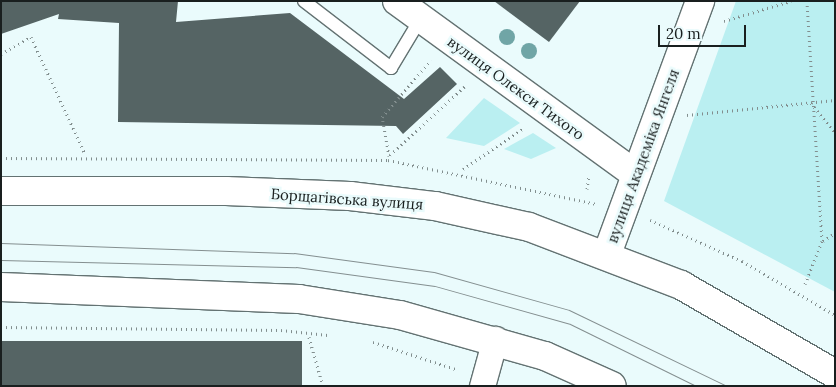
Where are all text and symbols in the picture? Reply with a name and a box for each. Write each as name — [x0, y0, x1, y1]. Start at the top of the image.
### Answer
scale bar — [661, 15, 748, 47]
text: 20 m — [666, 24, 701, 43]
street label: вулиця Олекси Тихого — [444, 32, 588, 144]
street label: вулиця Академіка Янгеля — [603, 67, 683, 245]
street label: Борщагівська вулиця — [270, 185, 424, 213]

